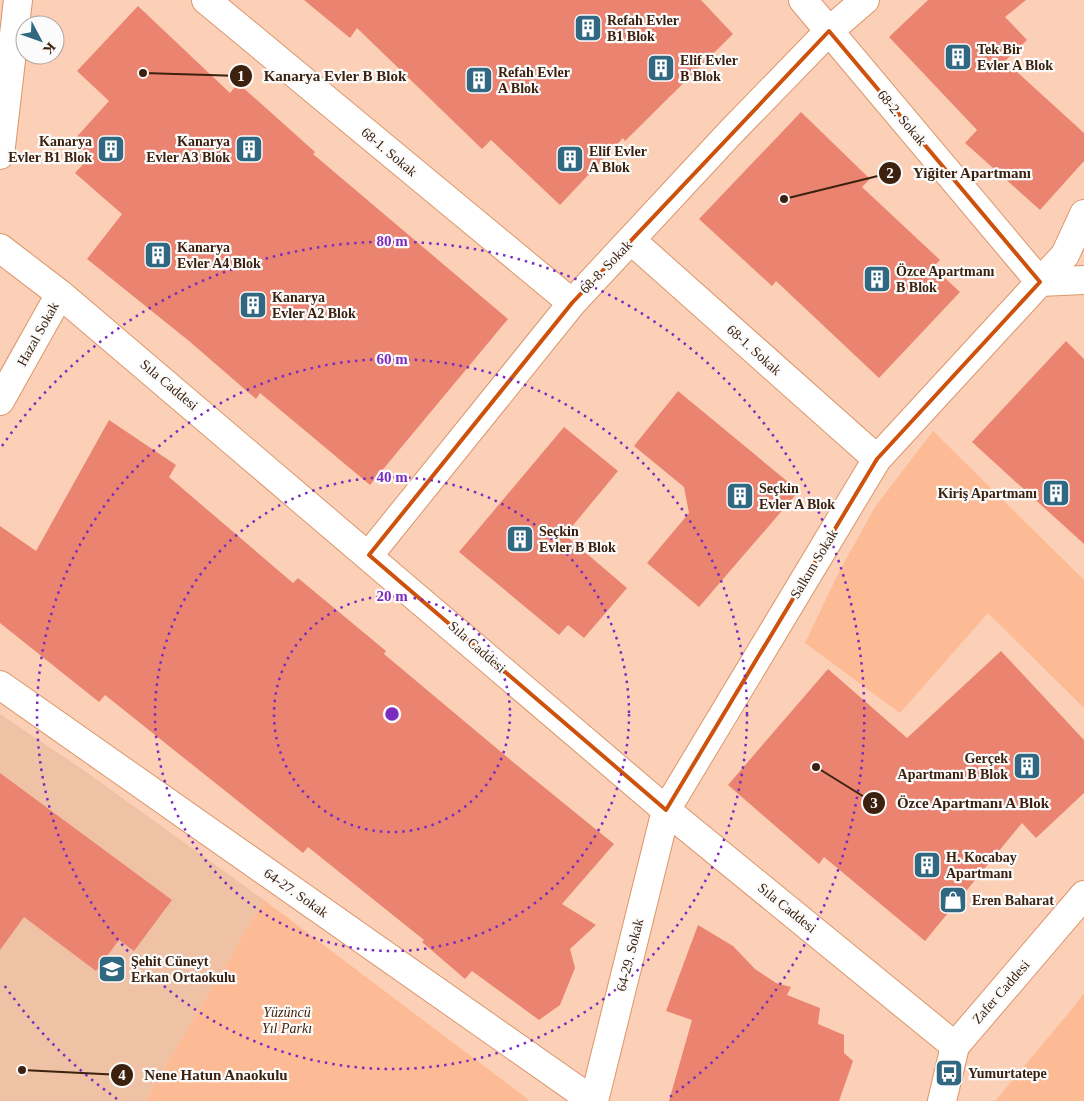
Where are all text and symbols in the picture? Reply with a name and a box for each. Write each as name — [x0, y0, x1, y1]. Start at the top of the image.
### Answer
building icon: Refah Evler B1 Blok — [573, 13, 603, 43]
place label: Refah Evler B1 Blok — [607, 13, 679, 44]
north arrow — [15, 15, 65, 65]
text: K — [40, 39, 59, 57]
building icon: Tek Bir Evler A Blok — [943, 42, 973, 72]
place label: Tek Bir Evler A Blok — [977, 42, 1053, 73]
building icon: Elif Evler B Blok — [646, 53, 676, 83]
place label: Elif Evler B Blok — [680, 53, 738, 84]
callout: Kanarya Evler B Blok — [228, 61, 416, 91]
building icon: Refah Evler A Blok — [464, 65, 494, 95]
place label: Refah Evler A Blok — [498, 65, 570, 96]
text: 1 — [237, 68, 245, 84]
text: Kanarya Evler B Blok — [264, 68, 407, 84]
street label: 68-2. Sokak — [875, 87, 929, 149]
street label: 68-1. Sokak — [358, 125, 420, 179]
place label: Kanarya Evler B1 Blok — [8, 134, 92, 165]
building icon: Kanarya Evler B1 Blok — [96, 134, 126, 164]
place label: Kanarya Evler A3 Blok — [146, 134, 230, 165]
building icon: Kanarya Evler A3 Blok — [234, 134, 264, 164]
building icon: Elif Evler A Blok — [555, 144, 585, 174]
place label: Elif Evler A Blok — [589, 144, 647, 175]
callout: Yiğiter Apartmanı — [878, 158, 1042, 188]
text: 2 — [886, 165, 894, 181]
text: Yiğiter Apartmanı — [913, 165, 1031, 181]
text: 80 m — [376, 233, 408, 249]
street label: 68-8. Sokak — [577, 237, 635, 297]
building icon: Kanarya Evler A4 Blok — [143, 240, 173, 270]
place label: Kanarya Evler A4 Blok — [177, 240, 261, 271]
place label: Özce Apartmanı B Blok — [896, 263, 994, 295]
building icon: Özce Apartmanı B Blok — [862, 264, 892, 294]
building icon: Kanarya Evler A2 Blok — [238, 290, 268, 320]
place label: Kanarya Evler A2 Blok — [272, 290, 356, 321]
street label: Hazal Sokak — [14, 299, 62, 369]
street label: 68-1. Sokak — [724, 322, 784, 378]
text: 60 m — [376, 351, 408, 367]
street label: Sıla Caddesi — [137, 357, 201, 413]
text: 40 m — [376, 469, 408, 485]
building icon: Kiriş Apartmanı — [1041, 478, 1071, 508]
building icon: Seçkin Evler A Blok — [725, 481, 755, 511]
place label: Seçkin Evler A Blok — [759, 481, 835, 512]
place label: Kiriş Apartmanı — [938, 486, 1037, 501]
building icon: Seçkin Evler B Blok — [505, 524, 535, 554]
place label: Seçkin Evler B Blok — [539, 524, 616, 555]
street label: Salkım Sokak — [787, 527, 841, 601]
text: 20 m — [376, 588, 408, 604]
street label: Sıla Caddesi — [446, 618, 509, 676]
centre of rings — [383, 705, 401, 723]
place label: Gerçek Apartmanı B Blok — [898, 751, 1008, 782]
building icon: Gerçek Apartmanı B Blok — [1012, 751, 1042, 781]
callout: Özce Apartmanı A Blok — [861, 788, 1061, 818]
text: 3 — [870, 795, 878, 811]
text: Özce Apartmanı A Blok — [897, 795, 1050, 811]
building icon: H. Kocabay Apartmanı — [912, 850, 942, 880]
place label: H. Kocabay Apartmanı — [946, 850, 1017, 881]
street label: 64-27. Sokak — [261, 865, 331, 921]
street label: Sıla Caddesi — [755, 880, 819, 936]
shop icon: Eren Baharat — [938, 885, 968, 915]
place label: Eren Baharat — [972, 893, 1054, 908]
street label: 64-29. Sokak — [614, 917, 646, 993]
school or university icon: Şehit Cüneyt Erkan Ortaokulu — [97, 954, 127, 984]
place label: Şehit Cüneyt Erkan Ortaokulu — [131, 954, 236, 985]
street label: Zafer Caddesi — [969, 957, 1033, 1027]
park label: Yüzüncü Yıl Parkı — [262, 1005, 312, 1036]
bus stop icon: Yumurtatepe — [934, 1058, 964, 1088]
callout: Nene Hatun Anaokulu — [109, 1060, 298, 1090]
place label: Yumurtatepe — [968, 1066, 1047, 1081]
text: 4 — [118, 1067, 126, 1083]
text: Nene Hatun Anaokulu — [144, 1067, 288, 1083]

